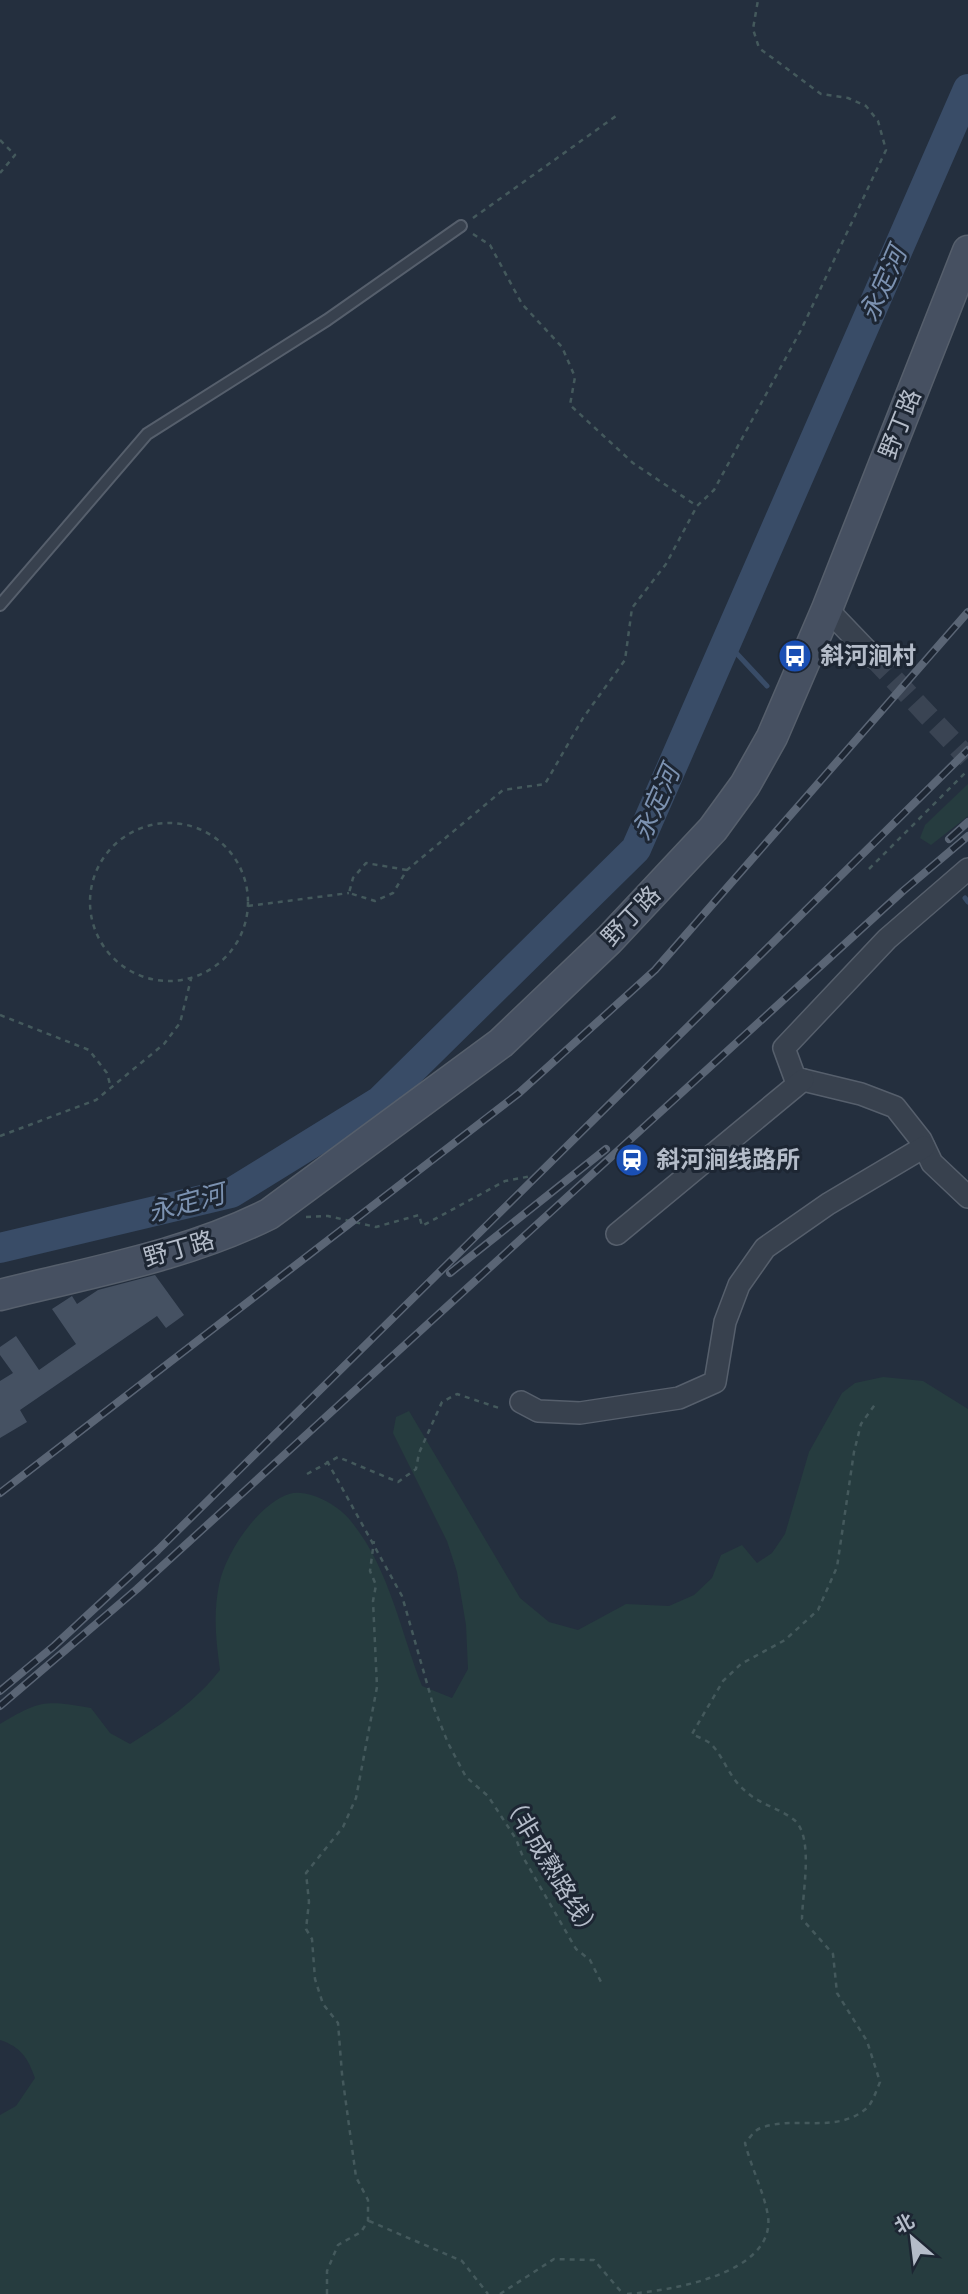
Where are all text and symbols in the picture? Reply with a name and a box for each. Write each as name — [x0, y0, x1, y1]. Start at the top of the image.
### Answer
water label: 永定河 — [850, 236, 916, 327]
street label: 野丁路 — [870, 384, 927, 463]
bus stop icon: 斜河涧村 — [776, 637, 814, 675]
place label: 斜河涧村 — [820, 638, 916, 671]
water label: 永定河 — [623, 755, 689, 846]
street label: 野丁路 — [593, 878, 667, 952]
station icon: 斜河涧线路所 — [613, 1141, 651, 1179]
place label: 斜河涧线路所 — [656, 1142, 800, 1175]
water label: 永定河 — [143, 1173, 233, 1230]
street label: 野丁路 — [139, 1222, 218, 1273]
street label: （非成熟路线） — [495, 1786, 610, 1947]
north arrow — [877, 2203, 947, 2273]
text: 北 — [890, 2207, 919, 2239]

